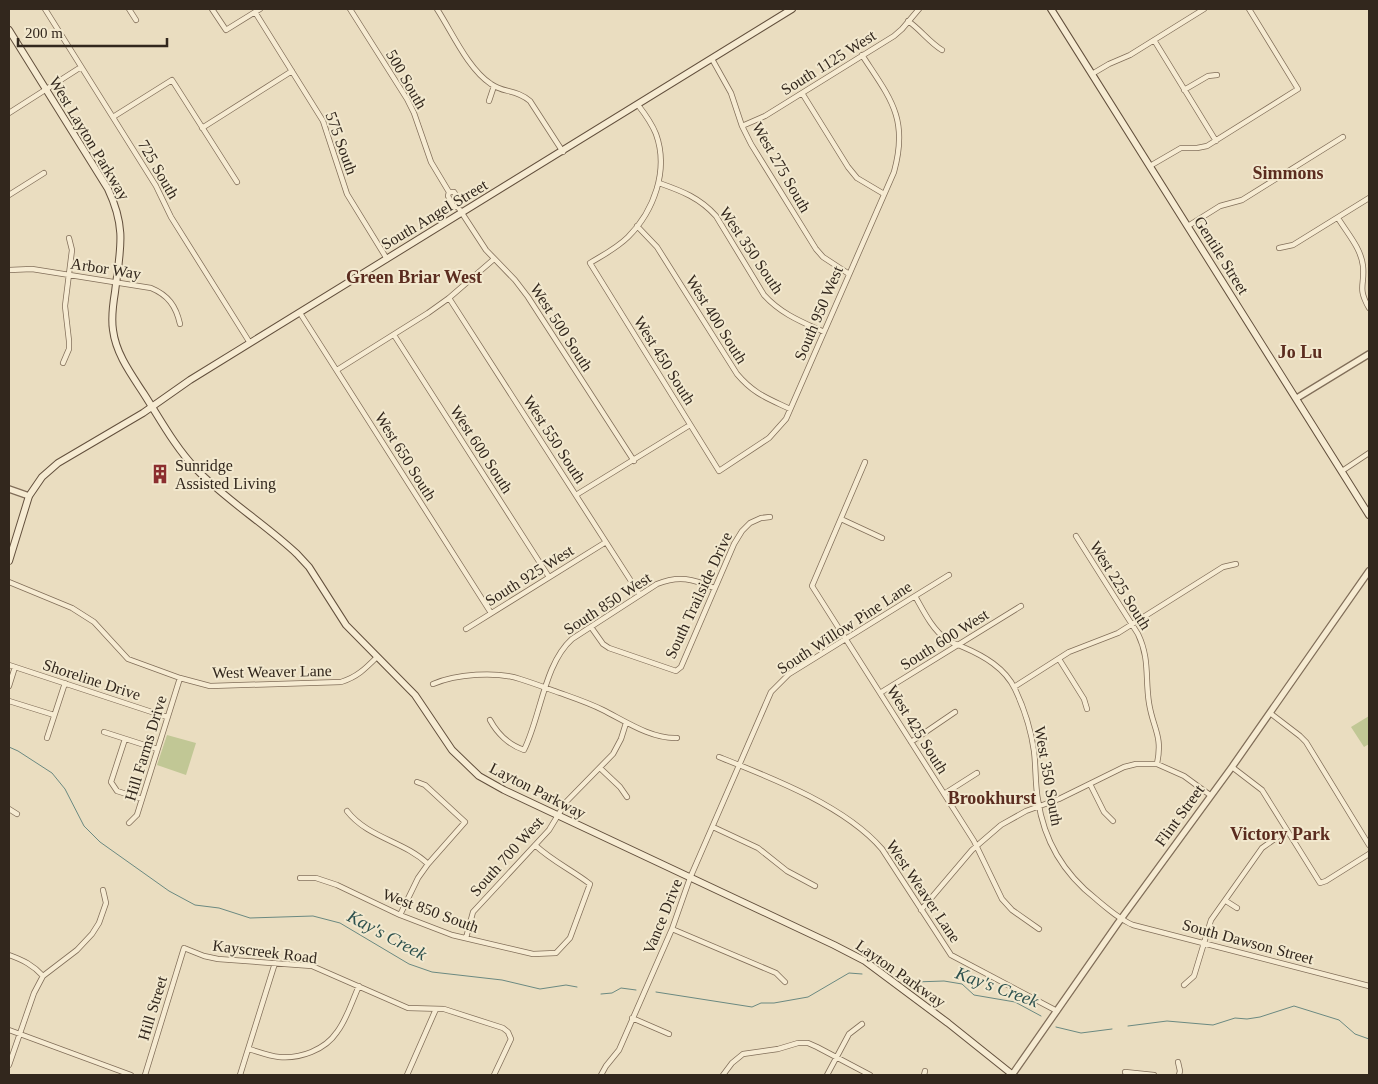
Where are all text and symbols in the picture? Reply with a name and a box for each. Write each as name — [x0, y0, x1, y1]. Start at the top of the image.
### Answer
scale bar — [18, 15, 166, 47]
text: 200 m — [25, 25, 63, 41]
street label: South 1125 West — [778, 26, 879, 98]
street label: 500 South — [383, 47, 430, 112]
street label: West Layton Parkway — [45, 73, 133, 204]
street label: 575 South — [322, 110, 361, 177]
street label: West 275 South — [749, 119, 814, 215]
street label: 725 South — [135, 137, 182, 202]
district label: Simmons — [1252, 163, 1324, 183]
street label: South Angel Street — [378, 176, 491, 254]
street label: West 350 South — [716, 204, 787, 297]
street label: Gentile Street — [1191, 213, 1253, 298]
street label: Arbor Way — [69, 255, 142, 283]
street label: South 950 West — [791, 263, 846, 363]
district label: Green Briar West — [346, 267, 482, 287]
street label: West 400 South — [683, 272, 751, 367]
street label: West 500 South — [527, 280, 596, 374]
street label: West 450 South — [631, 313, 699, 408]
district label: Jo Lu — [1278, 342, 1322, 362]
street label: West 550 South — [520, 392, 589, 486]
street label: West 600 South — [447, 402, 516, 496]
street label: West 650 South — [372, 409, 440, 504]
place label: Sunridge Assisted Living — [175, 457, 276, 493]
building icon: Sunridge Assisted Living — [149, 463, 171, 485]
street label: South Trailside Drive — [662, 529, 735, 661]
street label: West 225 South — [1087, 538, 1155, 633]
street label: South 925 West — [482, 541, 577, 609]
street label: South 850 West — [560, 569, 655, 638]
street label: South Willow Pine Lane — [774, 578, 915, 677]
street label: South 600 West — [897, 605, 992, 673]
street label: Shoreline Drive — [41, 656, 143, 703]
street label: West Weaver Lane — [212, 662, 332, 681]
street label: West 425 South — [884, 682, 952, 777]
street label: Hill Farms Drive — [121, 693, 170, 803]
street label: West 350 South — [1031, 725, 1066, 827]
street label: Layton Parkway — [487, 759, 589, 823]
street label: Flint Street — [1151, 781, 1208, 849]
district label: Brookhurst — [948, 788, 1036, 808]
street label: South 700 West — [466, 813, 547, 899]
district label: Victory Park — [1230, 824, 1330, 844]
street label: West Weaver Lane — [883, 837, 964, 946]
street label: Vance Drive — [640, 876, 685, 956]
street label: West 850 South — [380, 885, 481, 936]
water label: Kay's Creek — [343, 905, 431, 965]
street label: South Dawson Street — [1180, 916, 1316, 967]
street label: Layton Parkway — [852, 936, 949, 1011]
street label: Kayscreek Road — [212, 937, 318, 967]
water label: Kay's Creek — [952, 962, 1042, 1012]
street label: Hill Street — [135, 973, 170, 1042]

